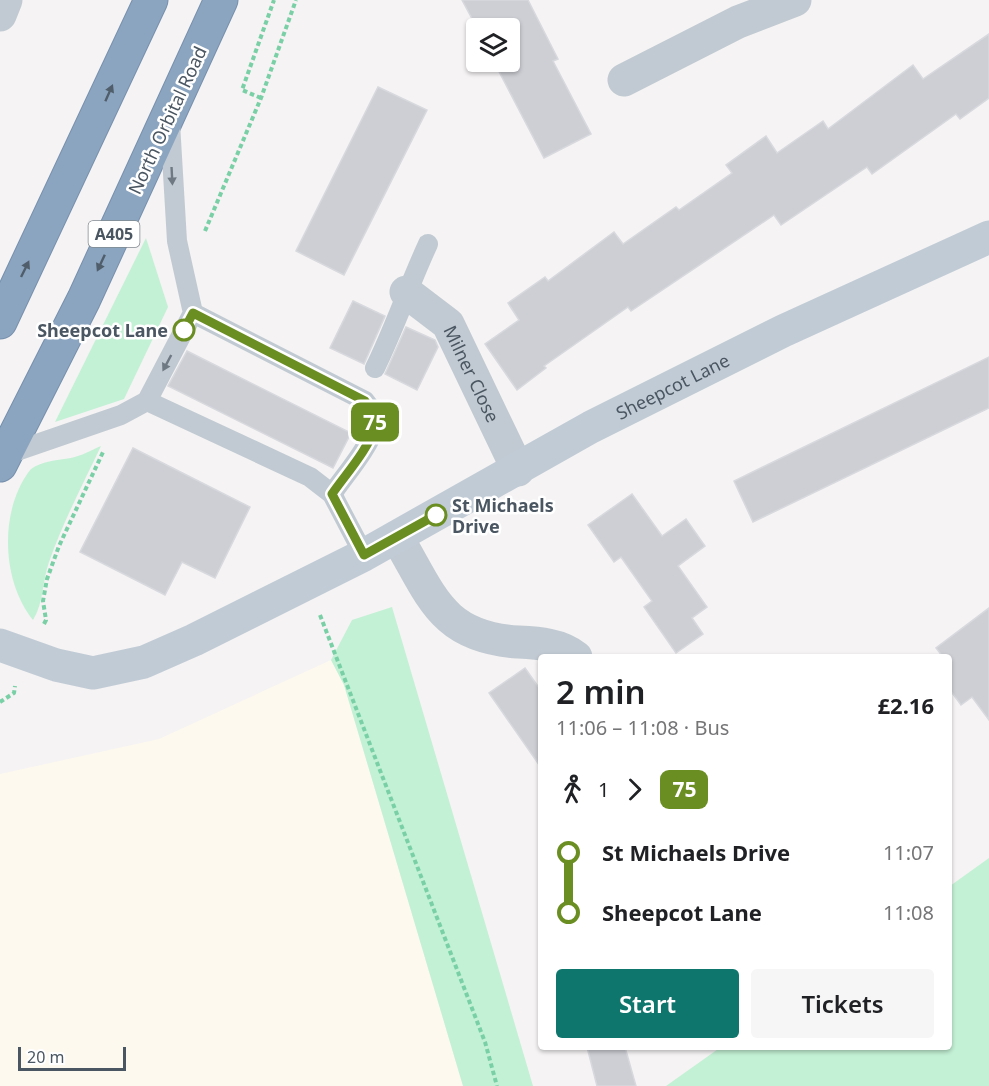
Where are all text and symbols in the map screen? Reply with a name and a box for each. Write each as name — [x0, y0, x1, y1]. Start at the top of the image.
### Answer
map controls — [466, 18, 520, 72]
button: layers — [466, 18, 520, 72]
street label: North Orbital Road — [122, 42, 212, 198]
one-way arrow — [104, 84, 113, 101]
one-way arrow — [168, 167, 177, 186]
road number: A405 — [88, 221, 140, 247]
one-way arrow — [96, 255, 105, 272]
one-way arrow — [21, 260, 30, 277]
place label: Sheepcot Lane — [37, 318, 168, 342]
marker: Sheepcot Lane — [173, 319, 195, 341]
street label: Milner Close — [438, 321, 505, 426]
street label: Sheepcot Lane — [612, 348, 733, 425]
one-way arrow — [162, 354, 172, 371]
line badge: 75 — [348, 402, 402, 442]
text: 75 — [363, 408, 387, 436]
place label: St Michaels Drive — [452, 493, 554, 538]
marker: St Michaels Drive — [425, 504, 447, 526]
text: 2 min — [556, 669, 646, 714]
text: £2.16 — [877, 690, 934, 720]
text: 11:06 – 11:08 · Bus — [556, 714, 729, 741]
icon: walk — [556, 773, 589, 806]
icon: forward — [618, 773, 651, 806]
text: 75 — [672, 775, 696, 803]
text: 1 — [598, 776, 609, 803]
text: St Michaels Drive — [602, 837, 790, 867]
text: 11:07 — [883, 839, 934, 866]
text: Sheepcot Lane — [602, 897, 762, 927]
text: 11:08 — [883, 899, 934, 926]
button: Start — [556, 969, 739, 1038]
button: Tickets — [751, 969, 934, 1038]
scale bar — [18, 1044, 126, 1072]
text: 20 m — [27, 1046, 64, 1068]

